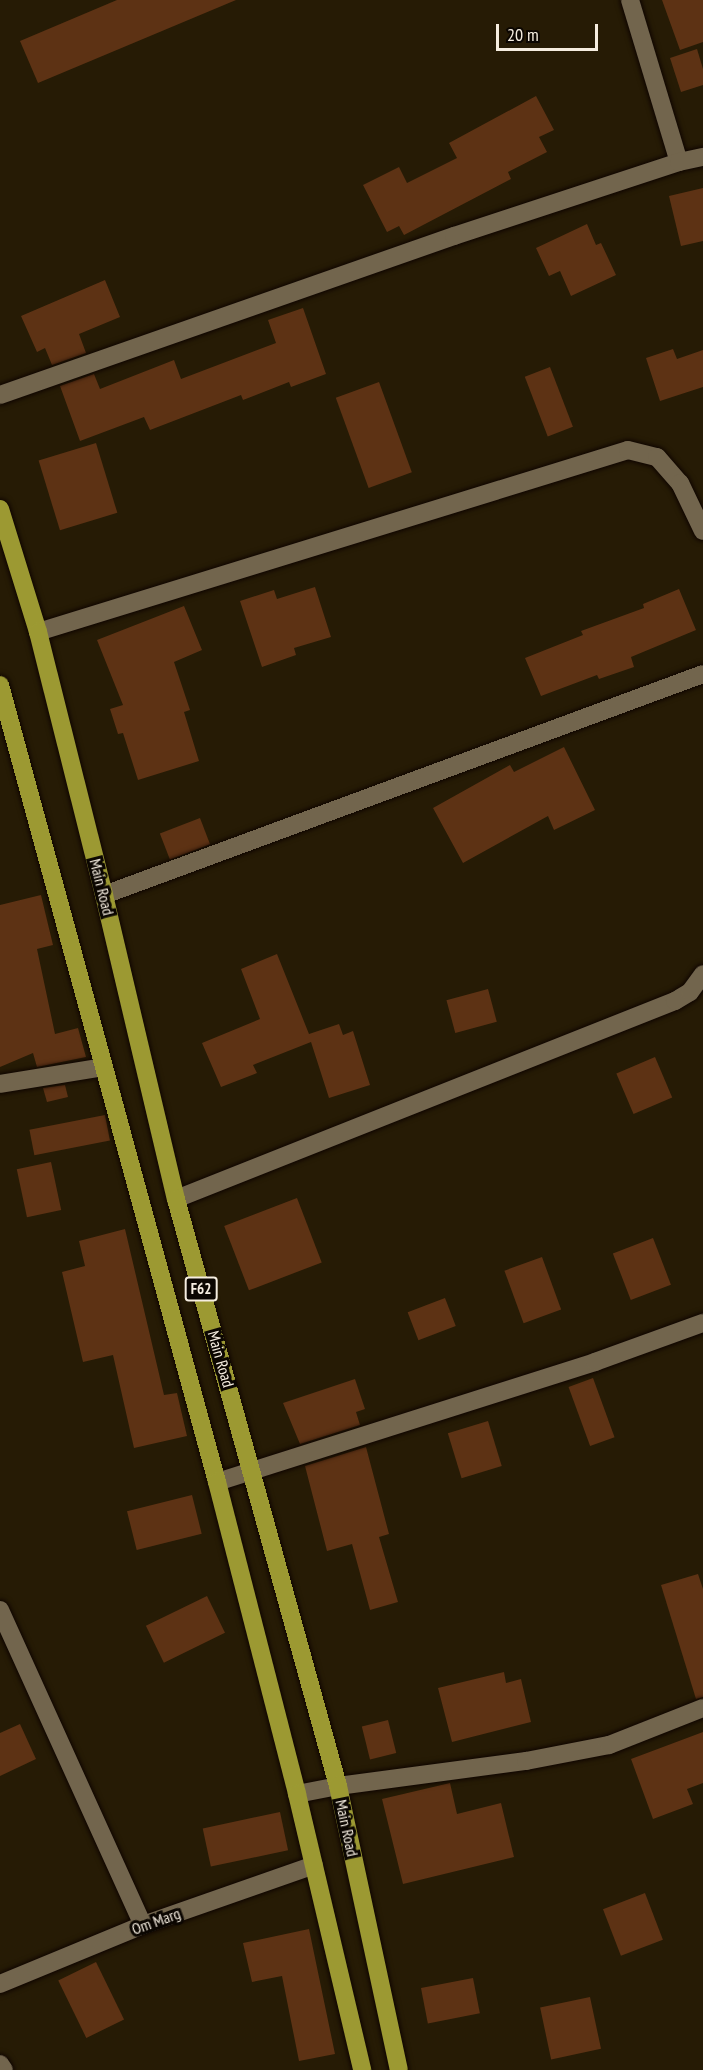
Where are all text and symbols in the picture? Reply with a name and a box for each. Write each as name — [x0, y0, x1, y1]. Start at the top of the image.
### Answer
scale bar — [499, 12, 601, 50]
text: 20 m — [507, 23, 539, 46]
street label: Main Road — [86, 857, 118, 917]
road number: F62 — [184, 1277, 218, 1301]
street label: Main Road — [204, 1329, 238, 1389]
street label: Main Road — [332, 1798, 362, 1858]
street label: Om Marg — [129, 1903, 183, 1939]

